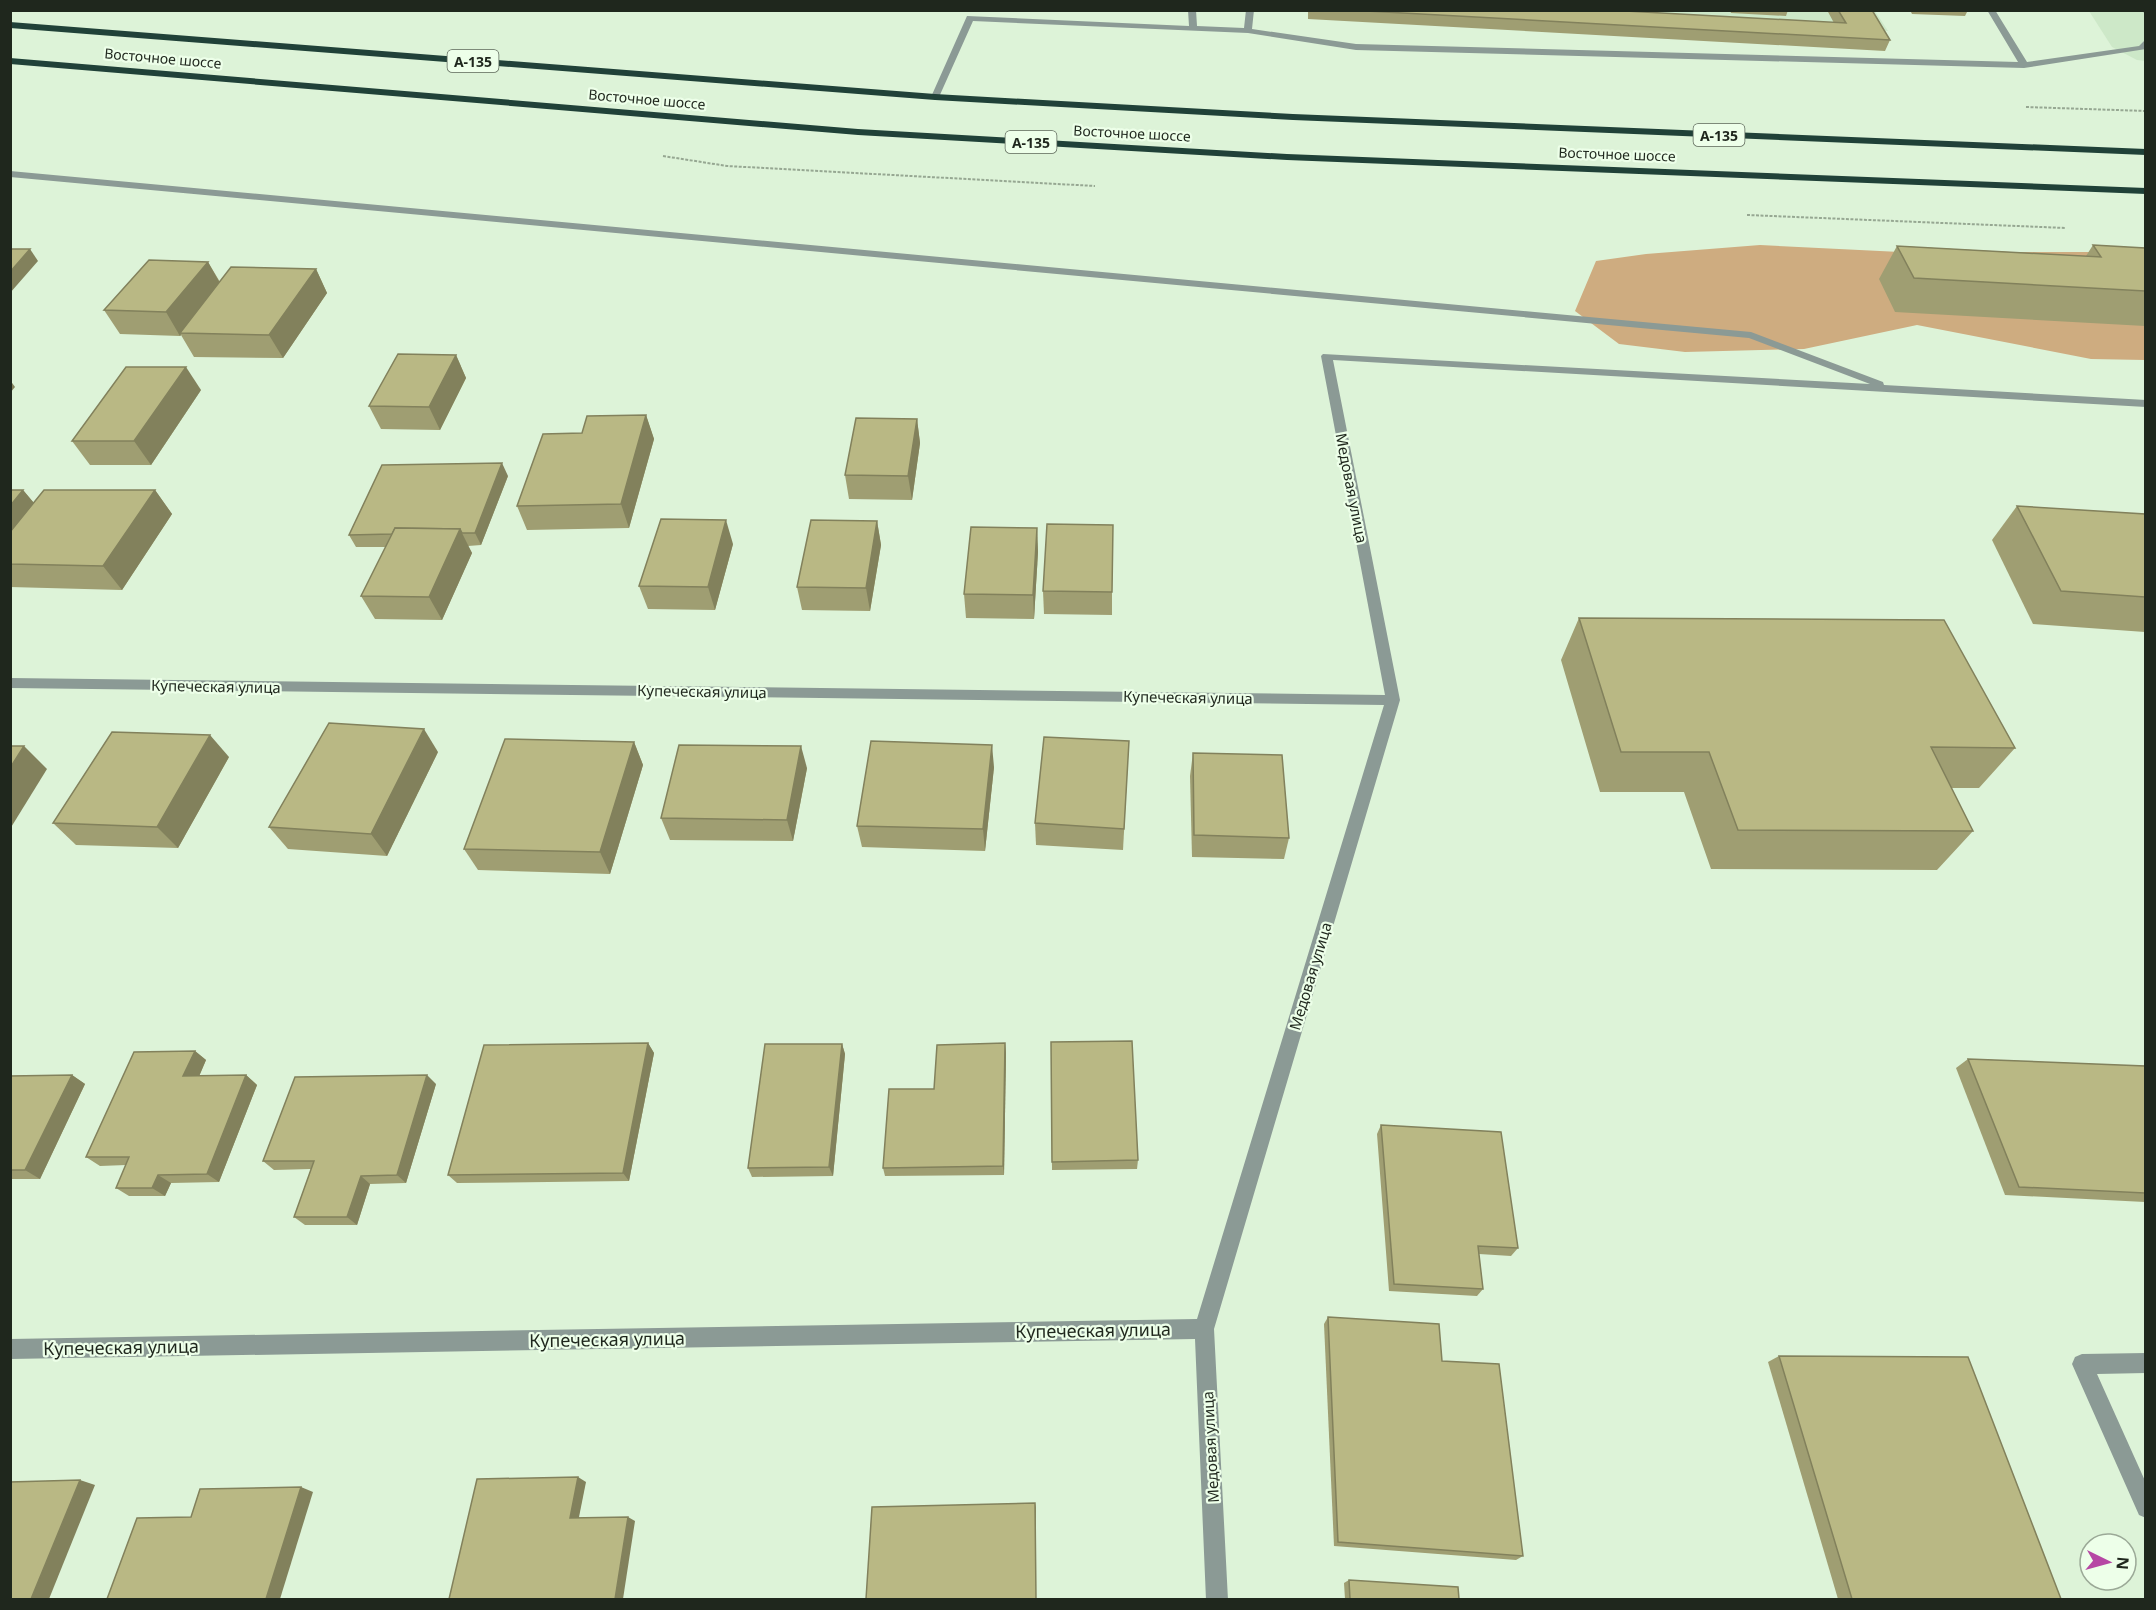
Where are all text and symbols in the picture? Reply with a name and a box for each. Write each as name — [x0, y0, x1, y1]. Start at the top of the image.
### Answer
street label: Восточное шоссе — [104, 43, 223, 73]
road number: А-135 — [448, 50, 498, 72]
street label: Восточное шоссе — [588, 84, 707, 114]
street label: Восточное шоссе — [1073, 120, 1191, 146]
road number: А-135 — [1694, 124, 1744, 146]
road number: А-135 — [1006, 131, 1056, 153]
street label: Восточное шоссе — [1558, 142, 1676, 166]
street label: Медовая улица — [1332, 431, 1372, 545]
street label: Купеческая улица — [151, 675, 281, 697]
street label: Купеческая улица — [637, 680, 767, 702]
street label: Купеческая улица — [1123, 686, 1253, 708]
street label: Медовая улица — [1284, 920, 1336, 1032]
street label: Купеческая улица — [1015, 1317, 1171, 1343]
street label: Купеческая улица — [529, 1326, 685, 1352]
street label: Купеческая улица — [43, 1334, 199, 1360]
street label: Медовая улица — [1197, 1391, 1223, 1503]
north arrow — [2078, 1532, 2138, 1592]
text: N — [2111, 1556, 2134, 1571]

